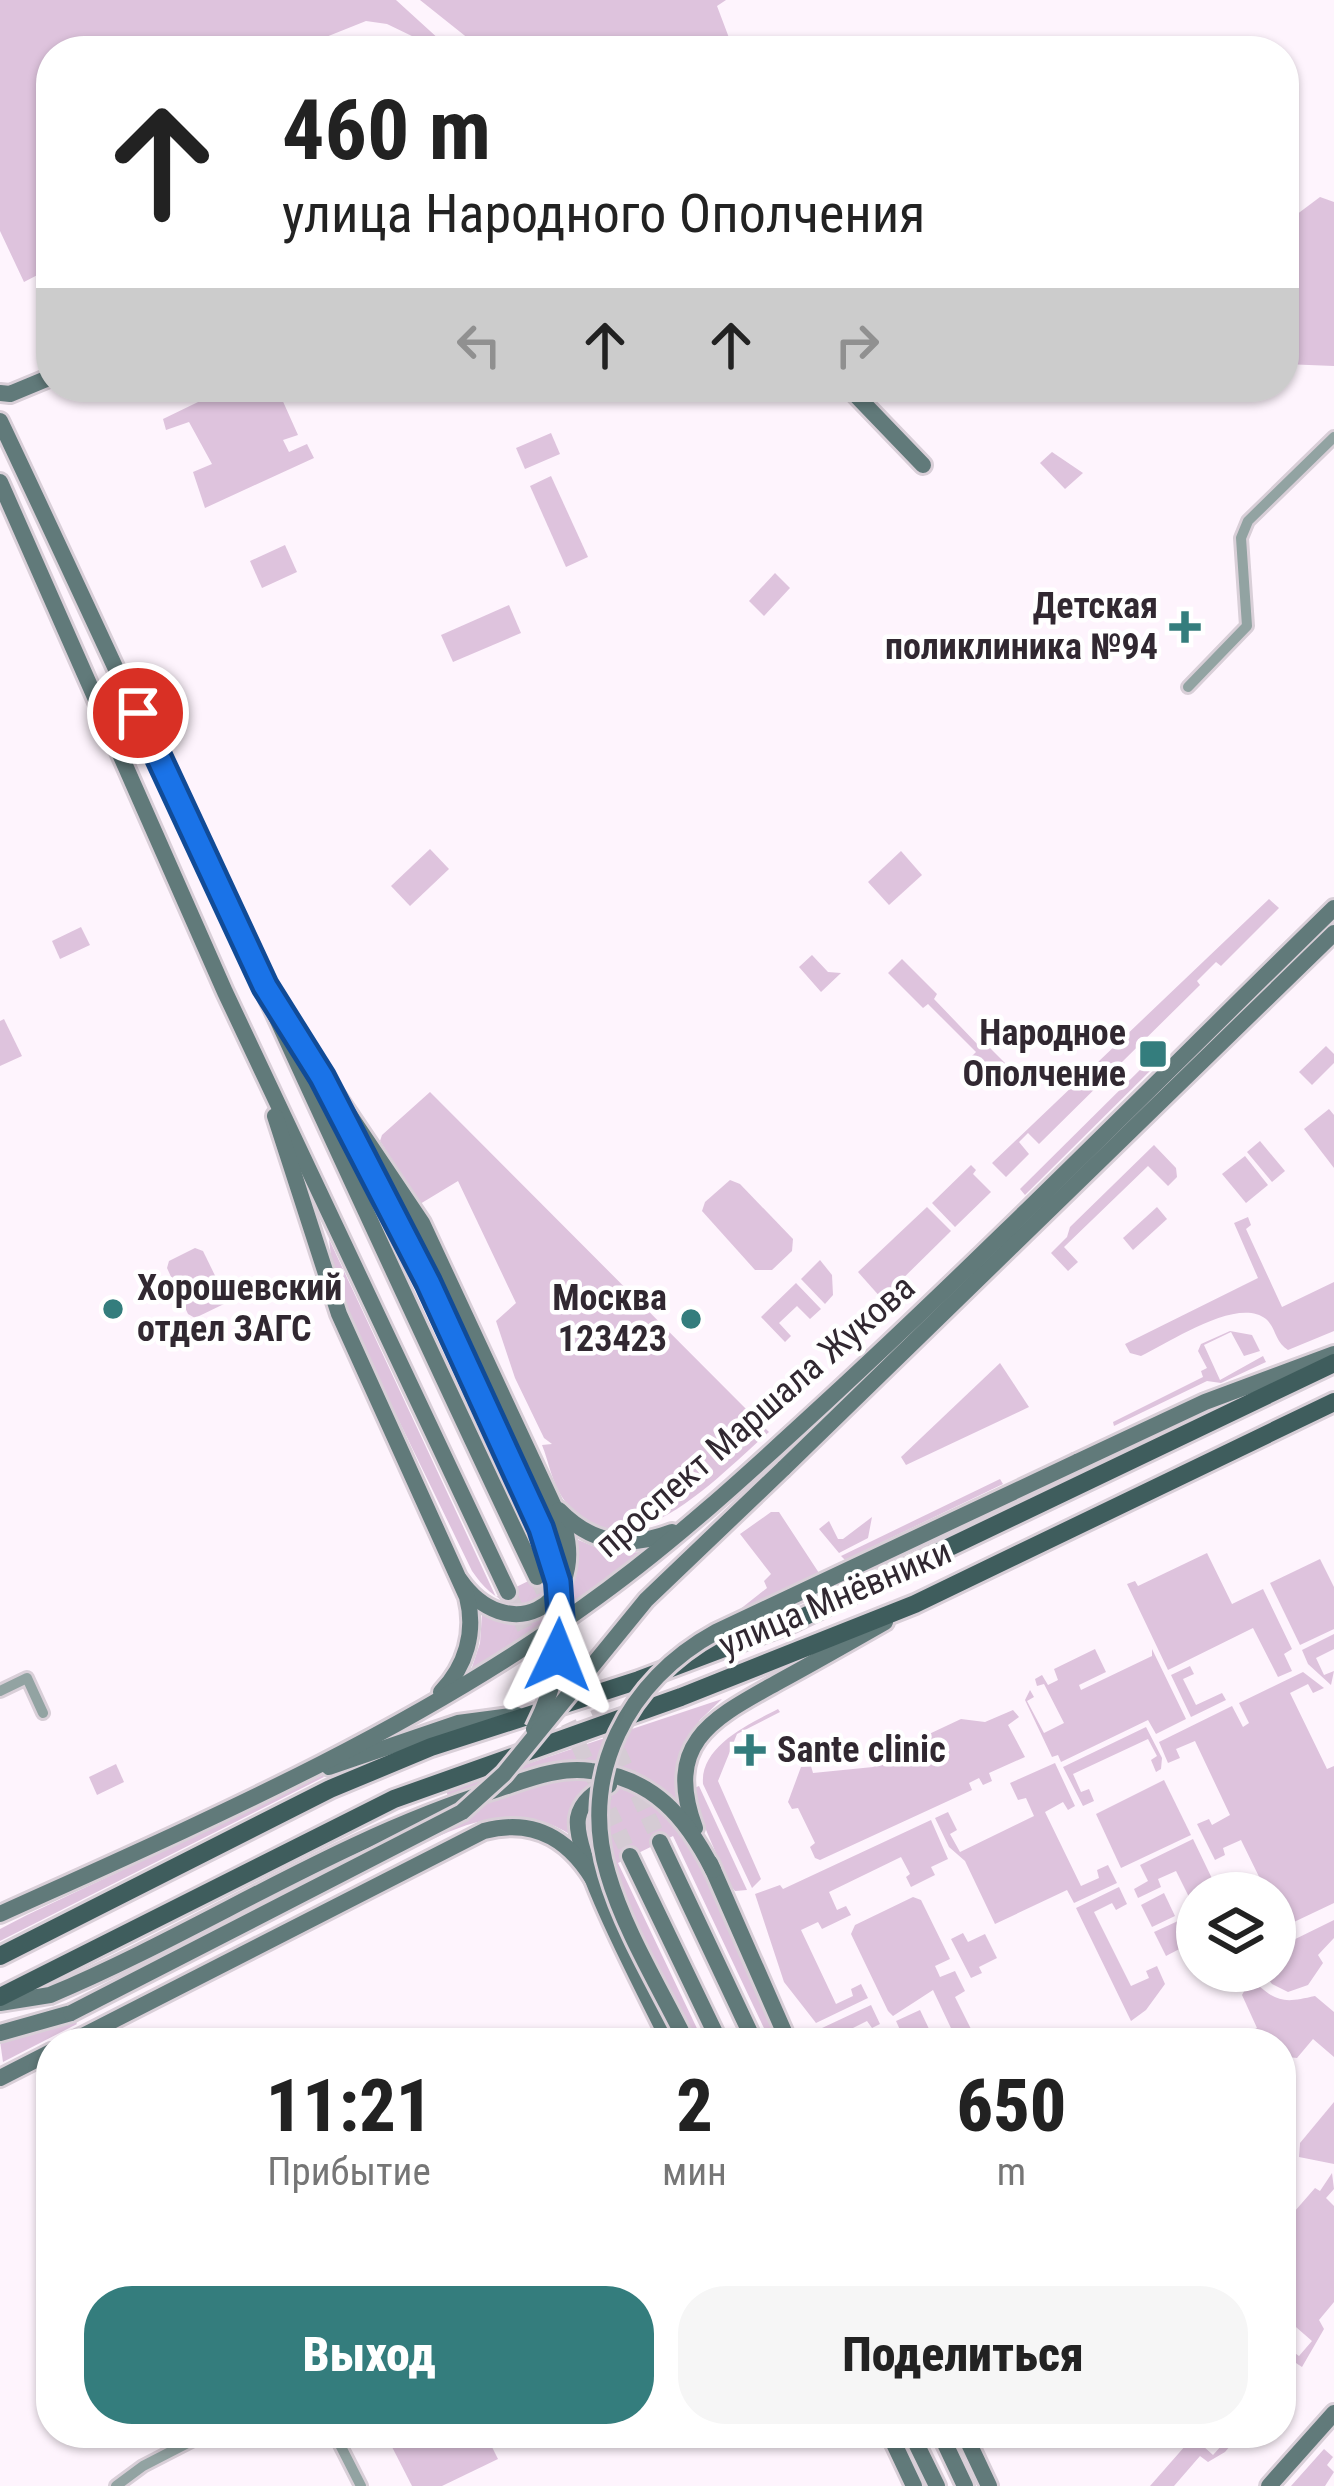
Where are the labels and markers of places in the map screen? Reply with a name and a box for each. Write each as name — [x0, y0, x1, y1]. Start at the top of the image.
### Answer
place label: Детская поликлиника №94 — [885, 585, 1158, 668]
marker: Детская поликлиника №94 — [1169, 611, 1201, 643]
pin — [87, 662, 189, 764]
place label: Народное Ополчение — [963, 1012, 1126, 1095]
marker: Народное Ополчение — [1137, 1038, 1169, 1070]
place label: Хорошевский отдел ЗАГС — [137, 1267, 342, 1350]
place label: Москва 123423 — [552, 1277, 667, 1360]
marker: Хорошевский отдел ЗАГС — [100, 1296, 126, 1322]
marker: Москва 123423 — [678, 1306, 704, 1332]
place label: Sante clinic — [777, 1729, 946, 1771]
marker: Sante clinic — [734, 1734, 766, 1766]

